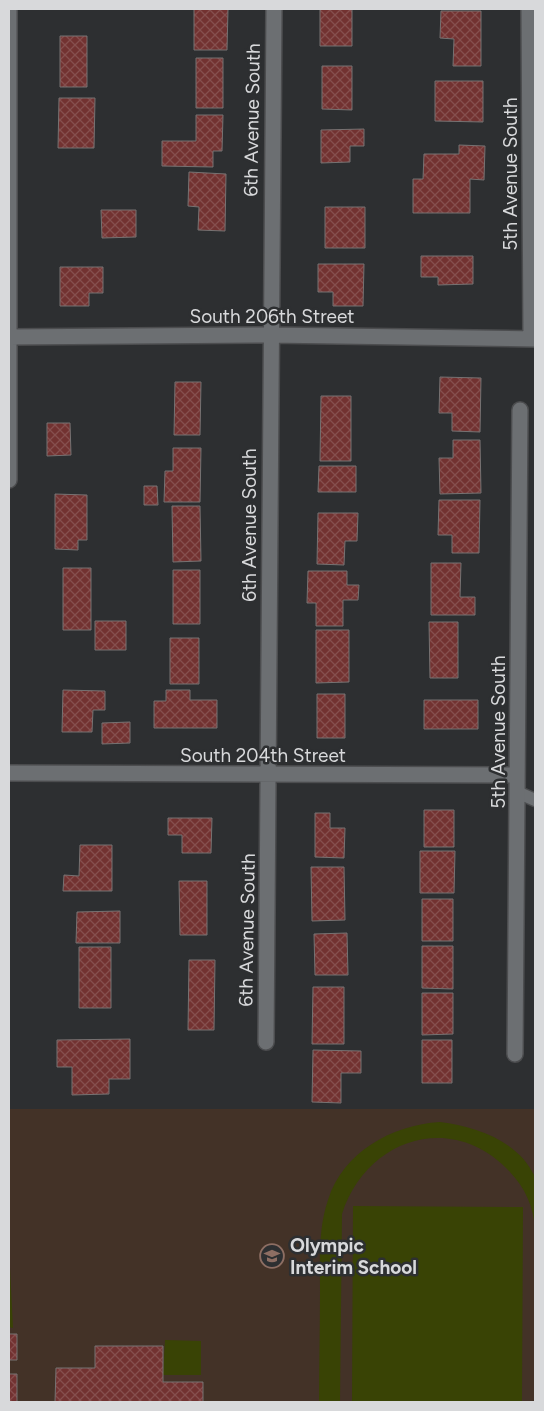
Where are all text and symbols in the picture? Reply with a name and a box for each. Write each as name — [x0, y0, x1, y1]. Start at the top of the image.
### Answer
street label: 6th Avenue South — [239, 43, 265, 197]
street label: 5th Avenue South — [499, 97, 522, 251]
street label: South 206th Street — [190, 305, 355, 328]
street label: 6th Avenue South — [238, 448, 261, 602]
street label: 5th Avenue South — [487, 655, 510, 809]
street label: South 204th Street — [180, 744, 346, 767]
street label: 6th Avenue South — [234, 853, 260, 1007]
place label: Olympic Interim School — [290, 1234, 417, 1279]
school or university icon: Olympic Interim School — [259, 1243, 285, 1269]

